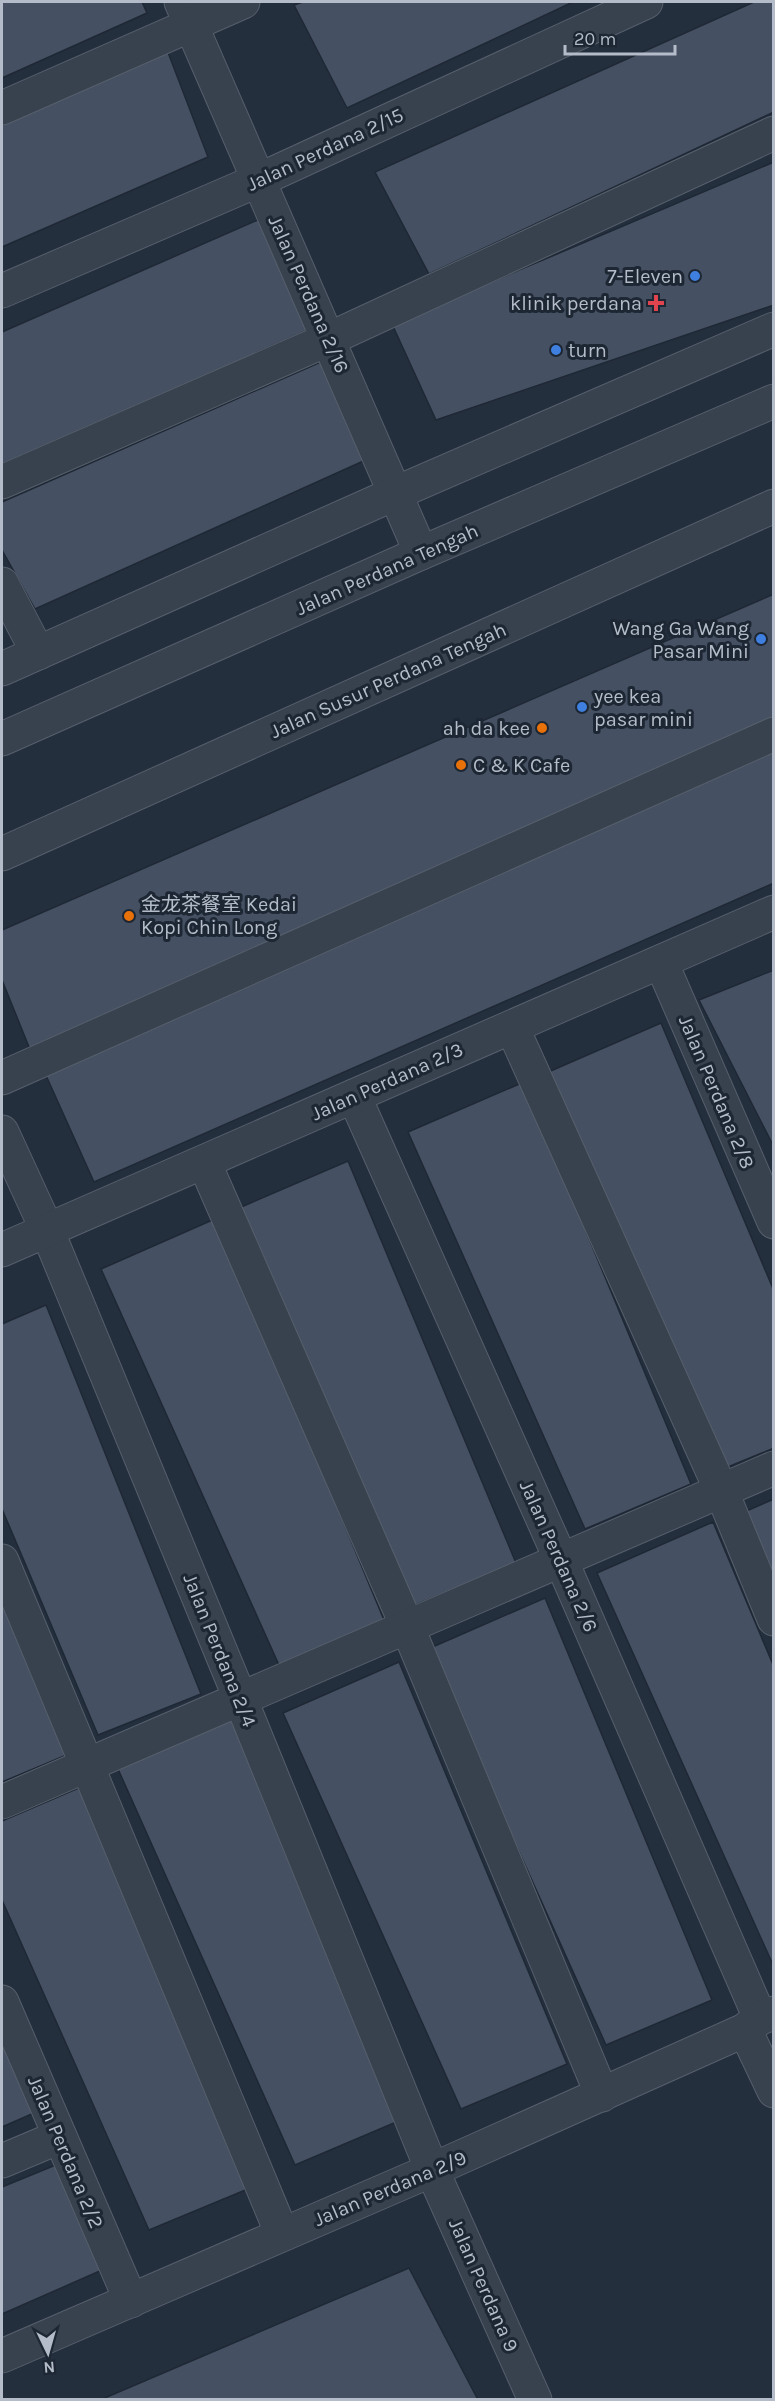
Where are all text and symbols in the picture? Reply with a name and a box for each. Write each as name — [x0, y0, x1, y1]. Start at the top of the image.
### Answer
scale bar — [565, 18, 674, 56]
text: 20 m — [574, 28, 616, 50]
street label: Jalan Perdana 2/15 — [243, 103, 407, 196]
street label: Jalan Perdana 2/16 — [263, 212, 354, 377]
place label: 7-Eleven — [607, 265, 683, 288]
marker: 7-Eleven — [688, 269, 702, 283]
place label: klinik perdana — [510, 292, 642, 315]
marker: klinik perdana — [647, 294, 665, 312]
place label: turn — [568, 339, 607, 362]
marker: turn — [549, 343, 563, 357]
street label: Jalan Perdana Tengah — [293, 519, 482, 620]
place label: Wang Ga Wang Pasar Mini — [612, 617, 749, 663]
street label: Jalan Susur Perdana Tengah — [267, 618, 510, 743]
marker: Wang Ga Wang Pasar Mini — [754, 632, 768, 646]
place label: yee kea pasar mini — [593, 685, 693, 731]
marker: yee kea pasar mini — [575, 700, 589, 714]
place label: ah da kee — [443, 717, 530, 740]
marker: ah da kee — [535, 721, 549, 735]
place label: C & K Cafe — [473, 754, 570, 777]
marker: C & K Cafe — [454, 758, 468, 772]
place label: 金龙茶餐室 Kedai Kopi Chin Long — [141, 893, 297, 939]
marker: 金龙茶餐室 Kedai Kopi Chin Long — [122, 909, 136, 923]
street label: Jalan Perdana 2/8 — [674, 1012, 759, 1172]
street label: Jalan Perdana 2/3 — [308, 1038, 467, 1125]
street label: Jalan Perdana 2/6 — [515, 1477, 602, 1636]
street label: Jalan Perdana 2/4 — [178, 1570, 261, 1730]
street label: Jalan Perdana 2/2 — [23, 2072, 108, 2232]
street label: Jalan Perdana 2/9 — [310, 2146, 470, 2231]
street label: Jalan Perdana 9 — [444, 2215, 523, 2355]
north arrow — [18, 2323, 78, 2383]
text: N — [43, 2357, 56, 2377]

